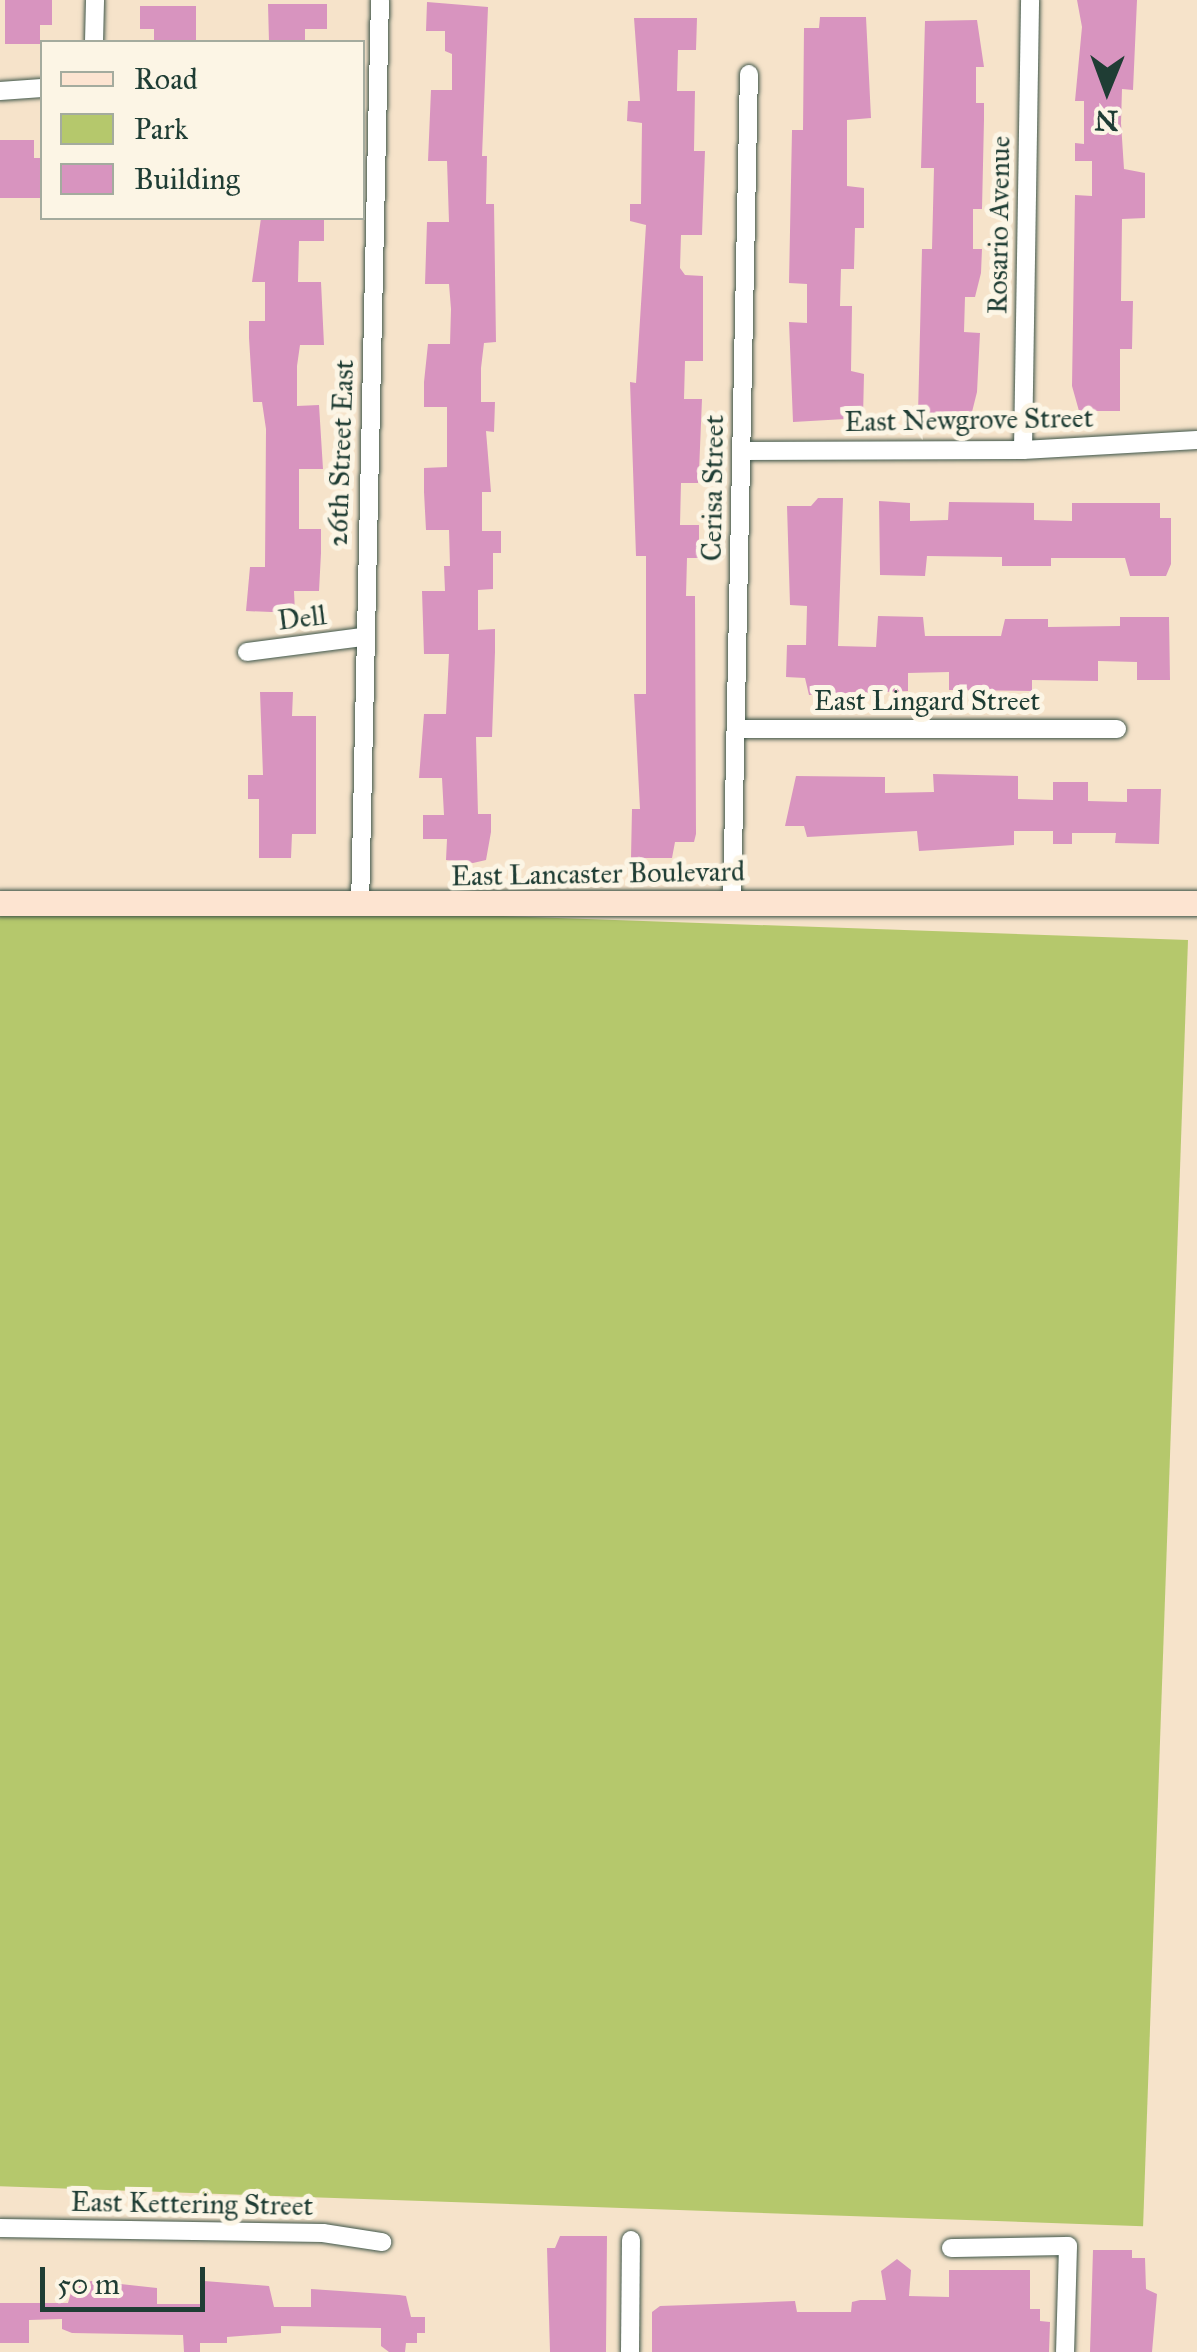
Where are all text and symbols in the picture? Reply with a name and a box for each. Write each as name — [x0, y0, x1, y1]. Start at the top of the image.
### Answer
legend — [40, 40, 365, 220]
north arrow — [1057, 40, 1157, 140]
text: Road — [134, 61, 198, 97]
text: N — [1094, 103, 1119, 138]
text: Park — [134, 111, 188, 147]
street label: Rosario Avenue — [981, 136, 1017, 314]
text: Building — [134, 161, 240, 197]
street label: 26th Street East — [321, 359, 361, 547]
street label: East Newgrove Street — [844, 401, 1094, 439]
street label: Cerisa Street — [695, 414, 731, 562]
street label: Dell — [276, 598, 328, 638]
street label: East Lingard Street — [814, 684, 1040, 718]
street label: East Lancaster Boulevard — [451, 855, 745, 893]
street label: East Kettering Street — [70, 2185, 314, 2223]
scale bar — [45, 2247, 210, 2309]
text: 50 m — [57, 2266, 120, 2302]

